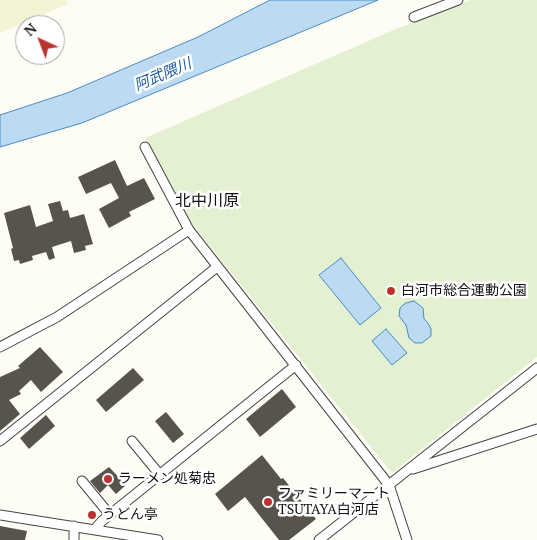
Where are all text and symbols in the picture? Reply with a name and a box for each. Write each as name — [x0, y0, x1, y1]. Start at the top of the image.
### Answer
north arrow — [15, 15, 65, 65]
text: N — [20, 19, 40, 40]
water label: 阿武隈川 — [132, 55, 194, 95]
district label: 北中川原 — [175, 191, 239, 211]
place label: 白河市総合運動公園 — [401, 283, 527, 299]
marker: 白河市総合運動公園 — [385, 285, 397, 297]
place label: ラーメン処菊忠 — [118, 471, 216, 487]
marker: ラーメン処菊忠 — [102, 473, 114, 485]
place label: ファミリーマート TSUTAYA白河店 — [278, 486, 390, 518]
marker: ファミリーマート TSUTAYA白河店 — [262, 496, 274, 508]
place label: うどん亭 — [102, 507, 158, 523]
marker: うどん亭 — [86, 509, 98, 521]

